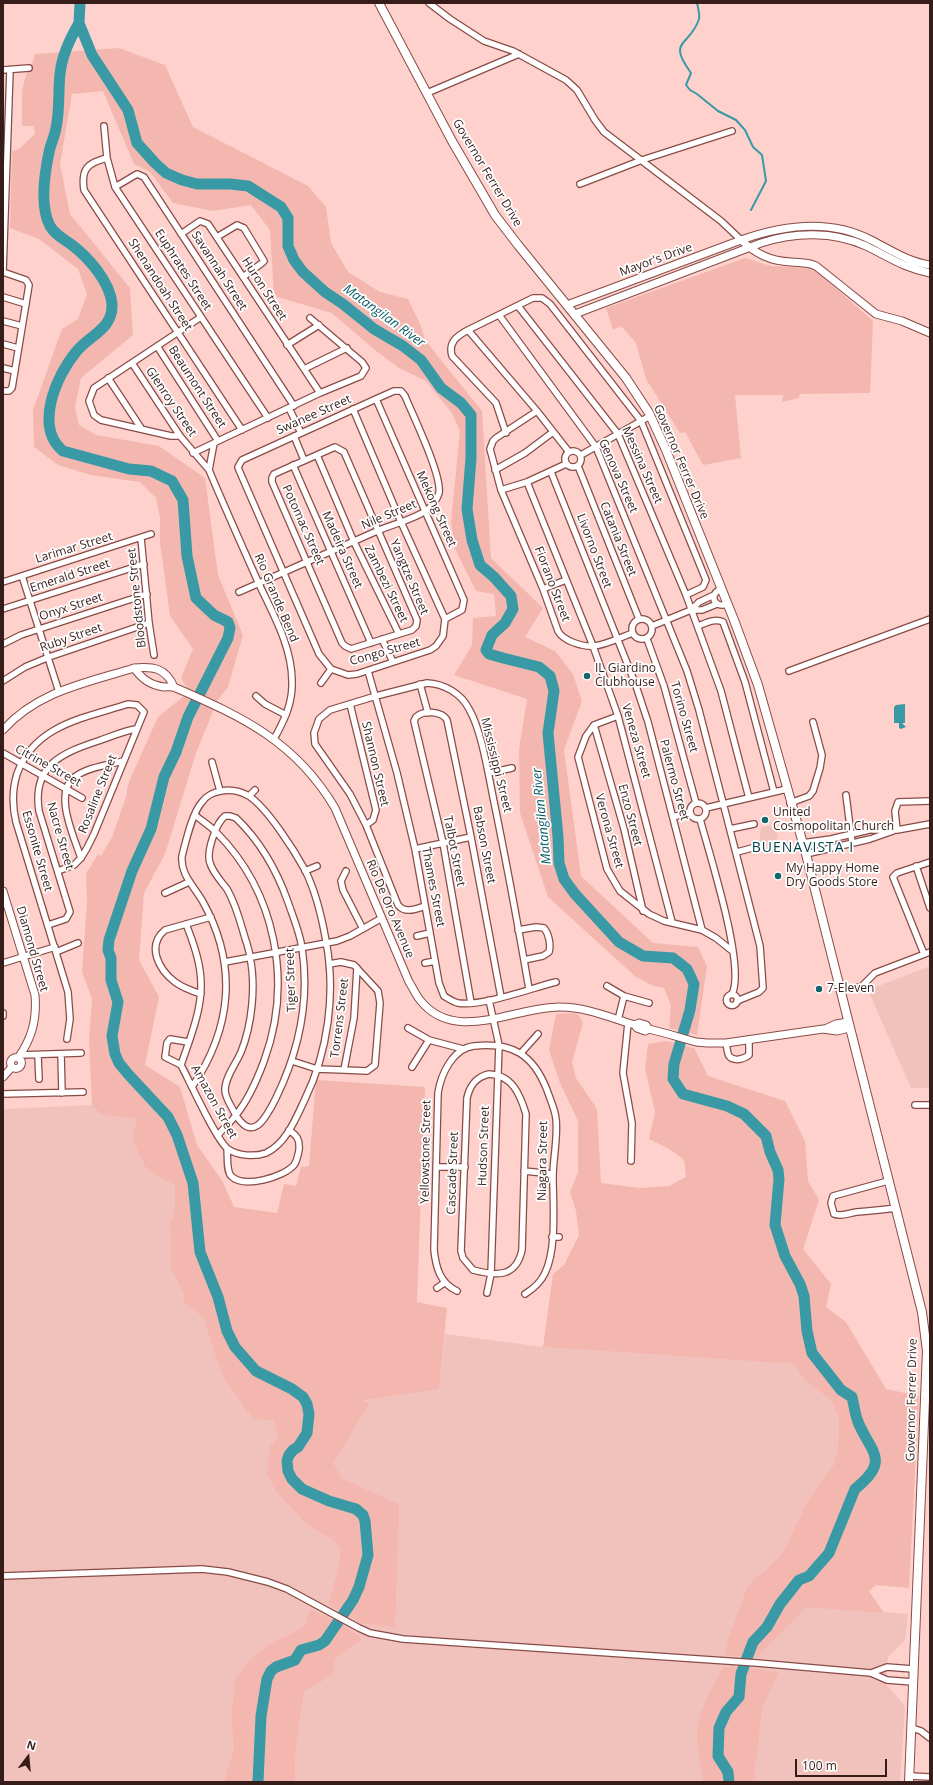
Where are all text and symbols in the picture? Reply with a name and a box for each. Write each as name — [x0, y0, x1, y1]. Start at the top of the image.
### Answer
street label: Governor Ferrer Drive — [449, 117, 525, 229]
street label: Euphrates Street — [151, 227, 215, 313]
street label: Savannah Street — [188, 229, 250, 313]
street label: Shenandoah Street — [125, 236, 195, 334]
street label: Mayor's Drive — [618, 240, 694, 280]
street label: Huron Street — [238, 255, 290, 323]
water label: Matangilan River — [340, 281, 428, 351]
street label: Beaumont Street — [165, 343, 229, 431]
street label: Glenroy Street — [142, 365, 200, 439]
street label: Swanee Street — [275, 392, 353, 438]
street label: Governor Ferrer Drive — [650, 403, 712, 521]
street label: Messina Street — [619, 424, 665, 506]
street label: Genova Street — [595, 437, 641, 515]
street label: Mekong Street — [413, 469, 459, 549]
street label: Potomac Street — [279, 483, 327, 567]
street label: Nile Street — [359, 497, 419, 533]
street label: Catania Street — [597, 500, 639, 578]
street label: Madeira Street — [319, 509, 365, 591]
street label: Livorno Street — [573, 512, 615, 590]
street label: Larimar Street — [34, 529, 114, 567]
street label: Yangtze Street — [387, 537, 431, 617]
street label: Zambezi Street — [361, 543, 411, 625]
street label: Fiorano Street — [531, 544, 573, 624]
street label: Bloodstone Street — [125, 547, 149, 649]
street label: Rio Grande Bend — [251, 552, 301, 644]
street label: Emerald Street — [28, 556, 112, 596]
street label: Onyx Street — [38, 590, 104, 624]
street label: Ruby Street — [38, 621, 104, 655]
street label: Congo Street — [348, 635, 422, 669]
place label: IL Giardino Clubhouse — [595, 662, 656, 690]
marker: IL Giardino Clubhouse — [582, 671, 592, 681]
street label: Torino Street — [667, 680, 701, 754]
street label: Veneza Street — [618, 702, 654, 780]
street label: Mississippi Street — [477, 716, 515, 814]
street label: Shannon Street — [358, 720, 392, 808]
street label: Palermo Street — [656, 738, 692, 822]
street label: Citrine Street — [12, 742, 84, 790]
street label: Rosaline Street — [76, 752, 120, 836]
water label: Matangilan River — [529, 767, 555, 865]
street label: Enzo Street — [615, 782, 645, 848]
street label: Verona Street — [592, 792, 626, 870]
street label: Nacre Street — [43, 801, 77, 871]
street label: Babson Street — [469, 805, 499, 885]
place label: United Cosmopolitan Church — [773, 806, 894, 834]
street label: Essonite Street — [19, 809, 55, 893]
street label: Talbot Street — [440, 814, 468, 888]
marker: United Cosmopolitan Church — [760, 815, 770, 825]
district label: BUENAVISTA I — [752, 840, 854, 856]
street label: Thames Street — [418, 846, 448, 928]
street label: Rio De Oro Avenue — [363, 858, 417, 960]
place label: My Happy Home Dry Goods Store — [786, 862, 879, 890]
marker: My Happy Home Dry Goods Store — [773, 871, 783, 881]
street label: Diamond Street — [13, 905, 51, 993]
street label: Tiger Street — [283, 948, 299, 1012]
street label: Torrens Street — [328, 977, 352, 1059]
place label: 7-Eleven — [827, 982, 874, 996]
marker: 7-Eleven — [814, 984, 824, 994]
street label: Amazon Street — [188, 1063, 240, 1141]
street label: Yellowstone Street — [418, 1100, 434, 1204]
street label: Hudson Street — [475, 1106, 493, 1186]
street label: Niagara Street — [535, 1121, 551, 1201]
street label: Cascade Street — [444, 1131, 462, 1215]
street label: Governor Ferrer Drive — [904, 1338, 920, 1462]
north arrow — [8, 1737, 48, 1777]
text: N — [25, 1737, 38, 1753]
scale bar — [797, 1751, 889, 1777]
text: 100 m — [802, 1757, 837, 1774]

